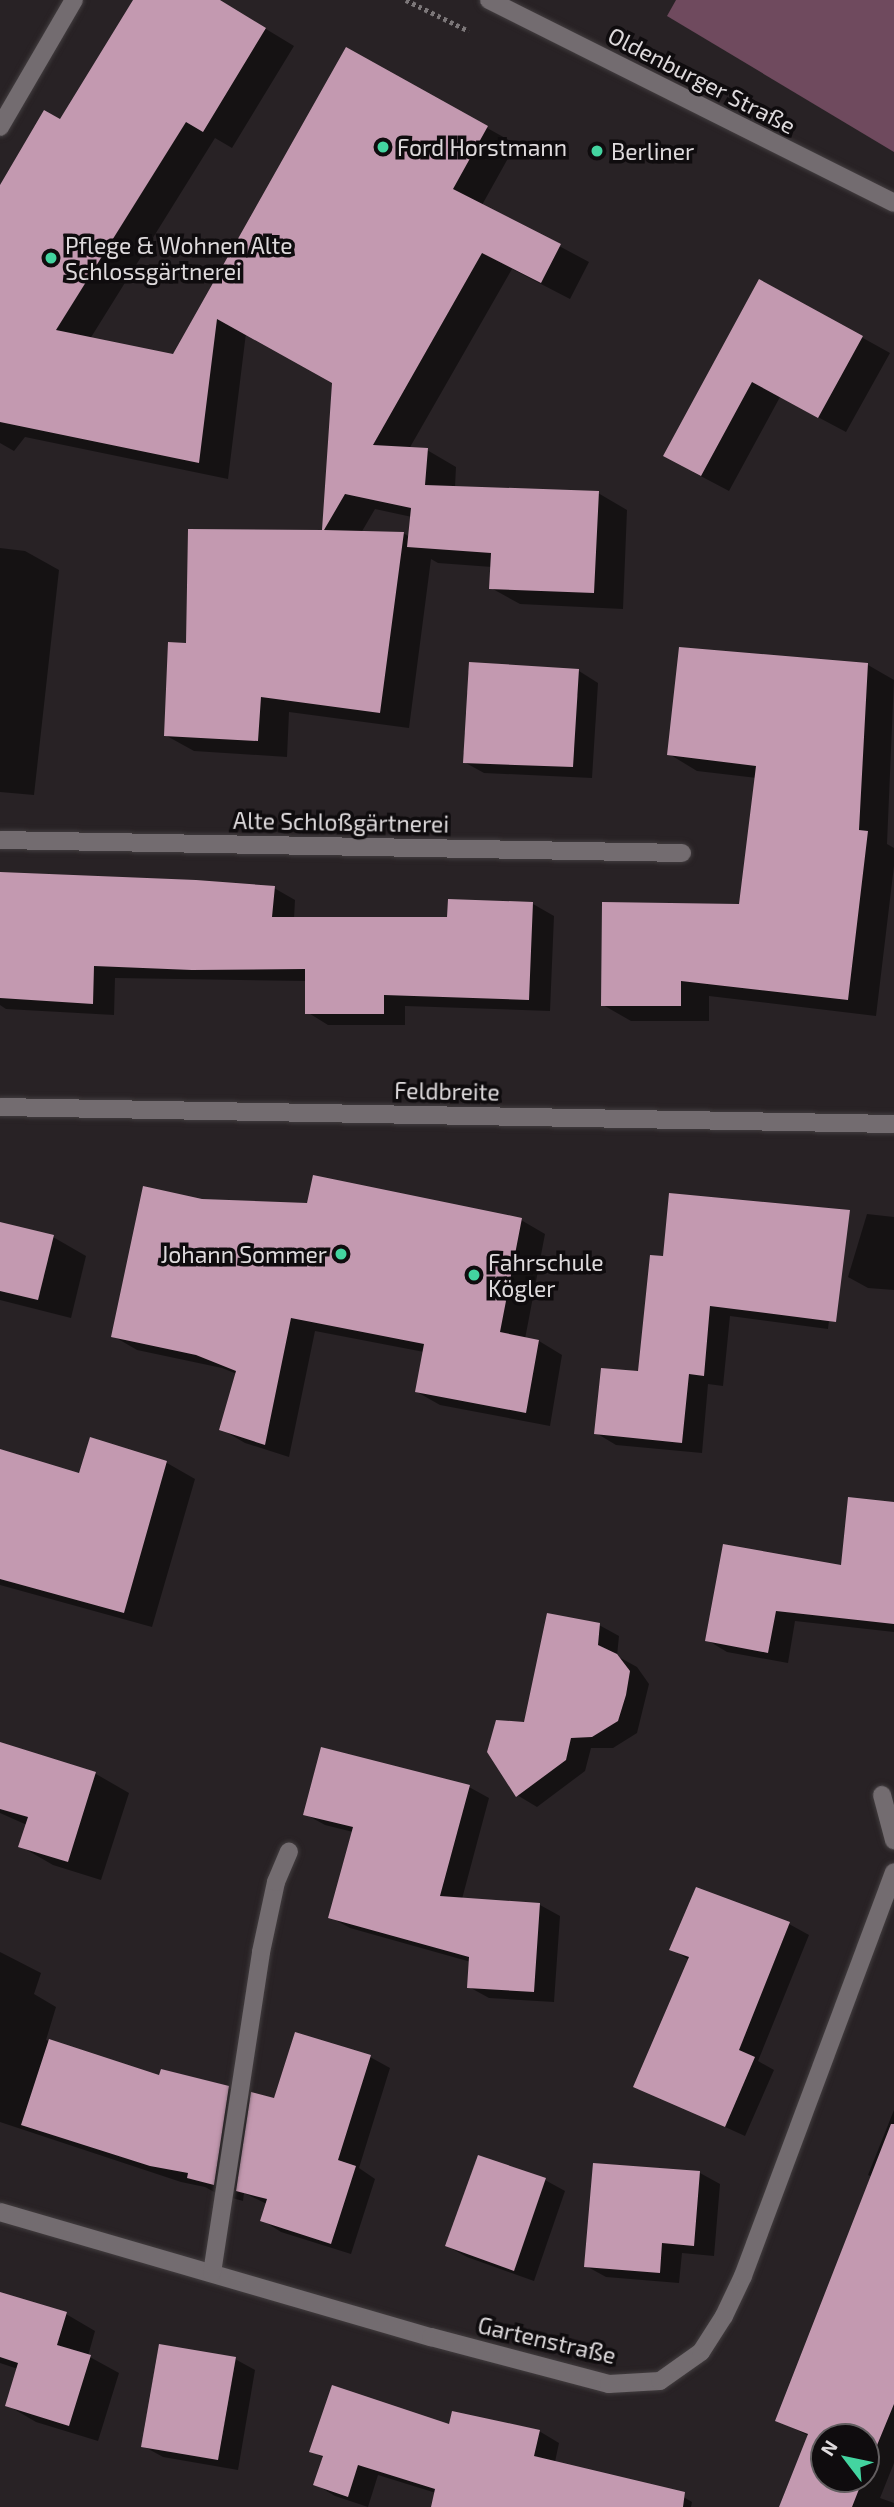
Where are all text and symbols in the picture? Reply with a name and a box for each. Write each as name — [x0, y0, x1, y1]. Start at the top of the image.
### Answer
street label: Oldenburger Straße — [603, 21, 801, 139]
place label: Ford Horstmann — [397, 133, 567, 161]
place label: Berliner — [611, 137, 694, 165]
marker: Ford Horstmann — [375, 139, 391, 155]
marker: Berliner — [589, 143, 605, 159]
place label: Pflege & Wohnen Alte Schlossgärtnerei — [65, 231, 294, 285]
marker: Pflege & Wohnen Alte Schlossgärtnerei — [43, 250, 59, 266]
street label: Alte Schloßgärtnerei — [233, 806, 449, 838]
street label: Feldbreite — [394, 1076, 500, 1106]
place label: Johann Sommer — [160, 1240, 327, 1268]
marker: Johann Sommer — [333, 1246, 349, 1262]
place label: Fahrschule Kögler — [488, 1248, 604, 1302]
marker: Fahrschule Kögler — [466, 1267, 482, 1283]
street label: Gartenstraße — [475, 2311, 619, 2369]
north arrow — [810, 2423, 880, 2493]
text: N — [815, 2436, 842, 2460]

